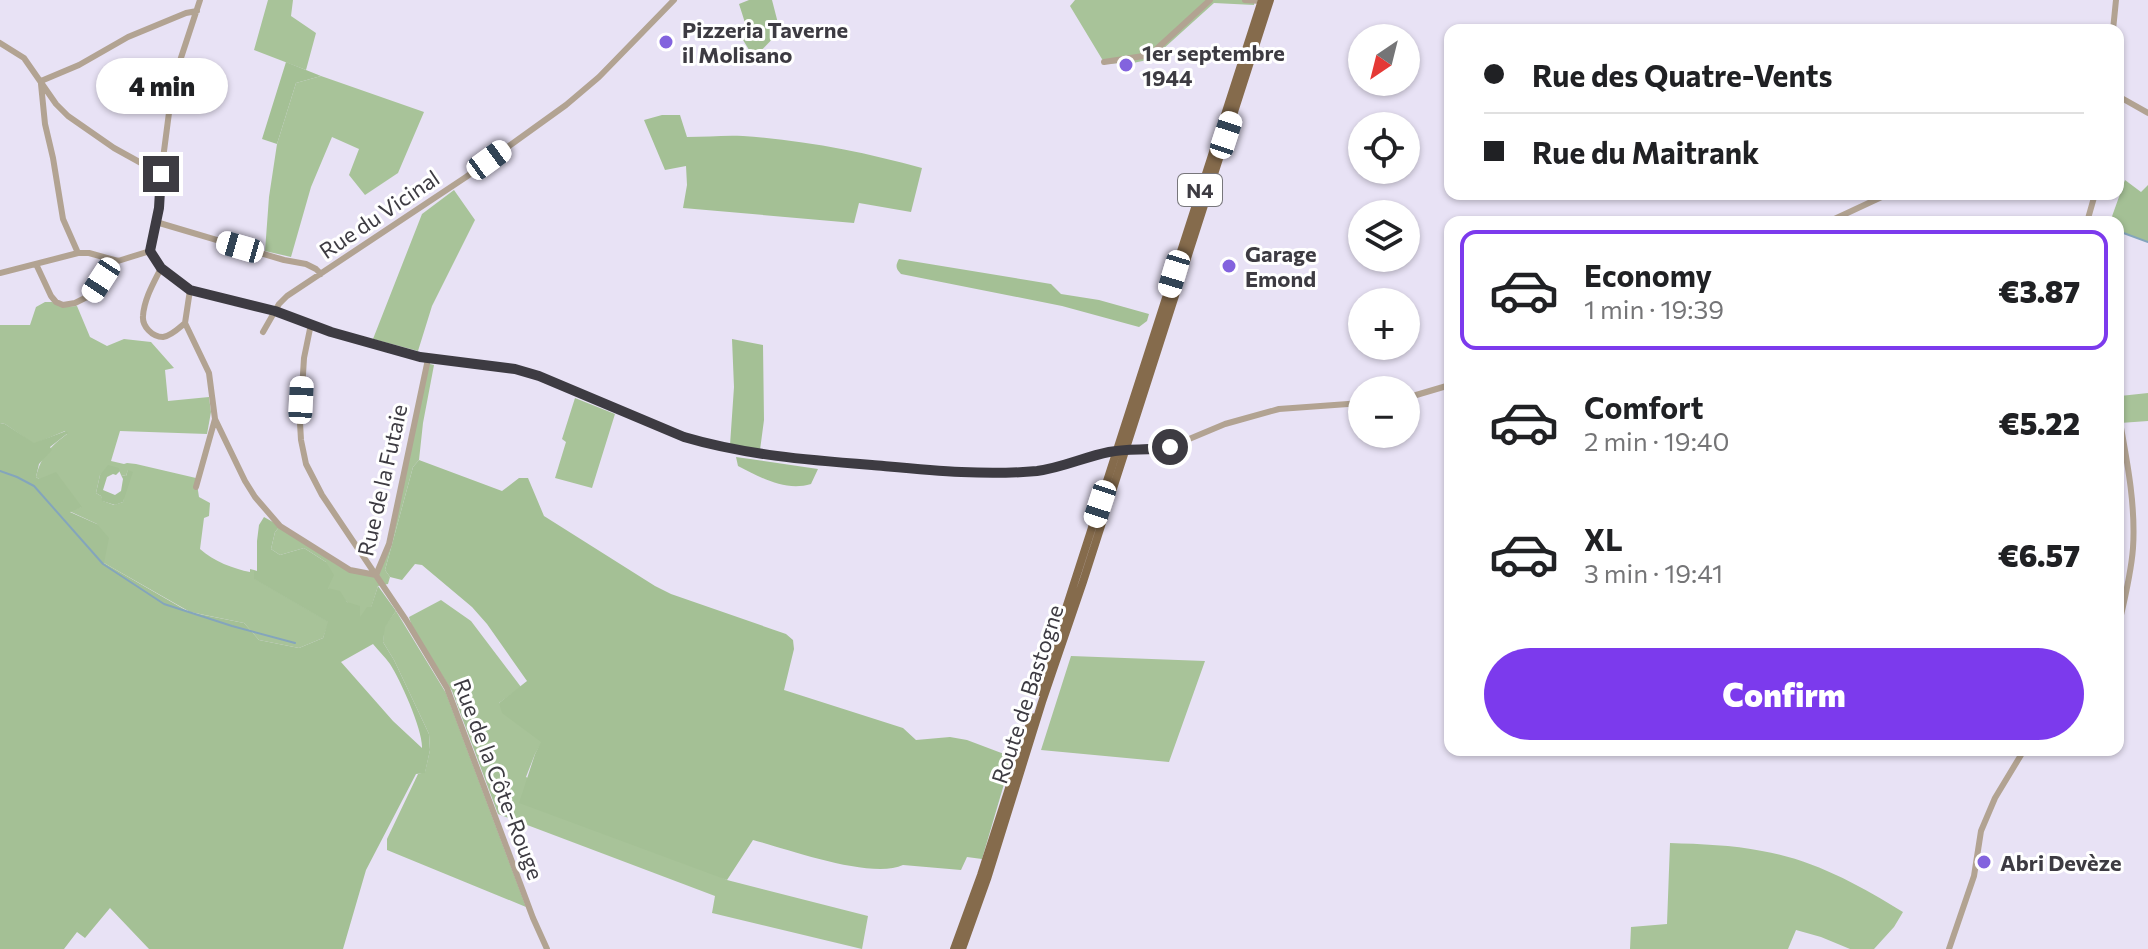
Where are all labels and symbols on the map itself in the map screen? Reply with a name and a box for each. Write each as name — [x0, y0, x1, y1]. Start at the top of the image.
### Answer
place label: Pizzeria Taverne il Molisano — [682, 16, 848, 68]
north arrow — [1348, 24, 1420, 96]
marker: Pizzeria Taverne il Molisano — [657, 33, 675, 51]
place label: 1er septembre 1944 — [1142, 39, 1285, 91]
marker: 1er septembre 1944 — [1117, 56, 1135, 74]
callout: 4 min — [95, 58, 227, 114]
car — [1207, 108, 1245, 162]
car — [463, 136, 515, 184]
route end — [143, 156, 179, 192]
street label: Rue du Vicinal — [314, 164, 444, 264]
road number: N4 — [1178, 174, 1222, 206]
car — [214, 229, 266, 265]
place label: Garage Emond — [1245, 240, 1317, 292]
car — [1156, 248, 1192, 300]
car — [78, 253, 124, 307]
marker: Garage Emond — [1220, 257, 1238, 275]
car — [288, 375, 314, 425]
street label: Rue de la Futaie — [351, 401, 413, 559]
route start — [1152, 429, 1188, 465]
car — [1081, 477, 1119, 531]
street label: Route de Bastogne — [985, 601, 1069, 787]
street label: Rue de la Côte-Rouge — [448, 675, 550, 883]
place label: Abri Devèze — [2000, 849, 2122, 876]
marker: Abri Devèze — [1975, 853, 1993, 871]

